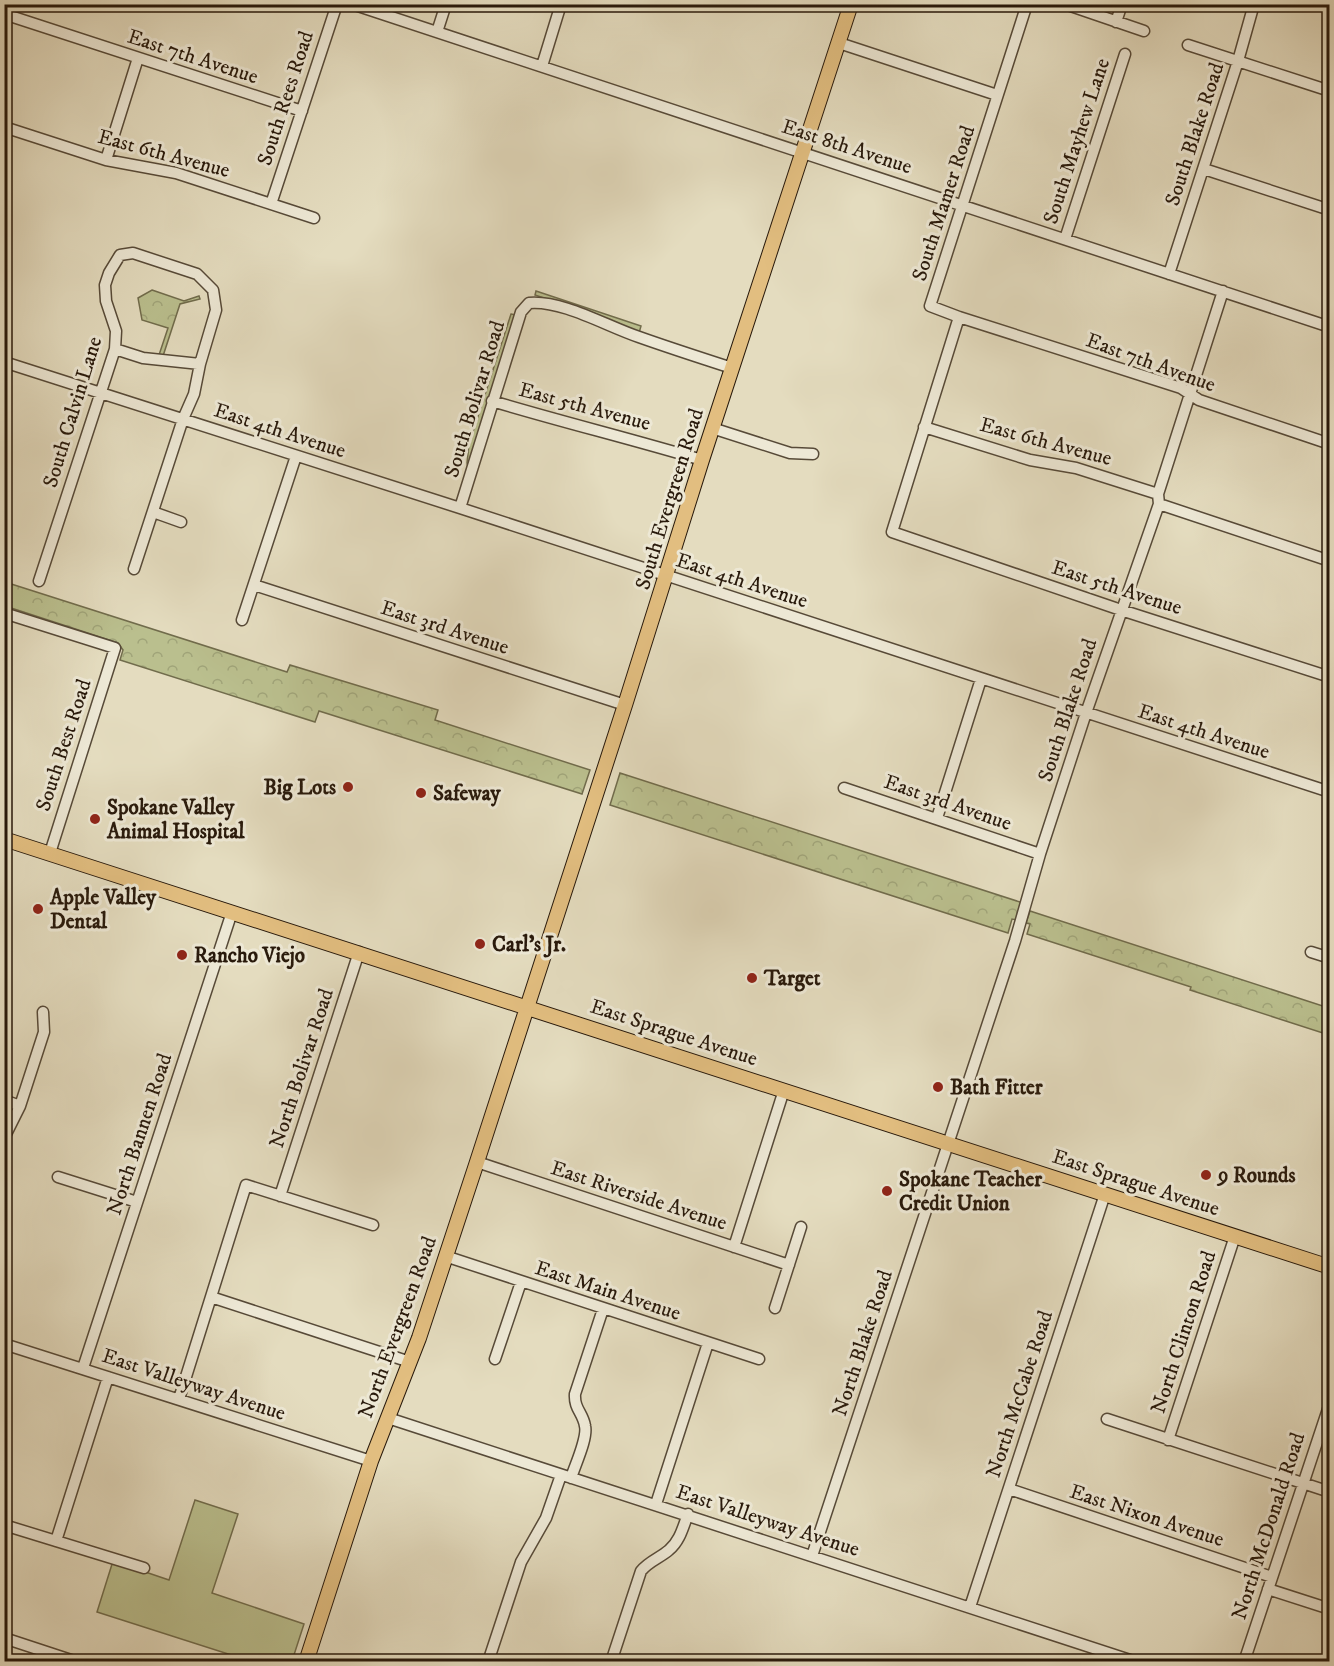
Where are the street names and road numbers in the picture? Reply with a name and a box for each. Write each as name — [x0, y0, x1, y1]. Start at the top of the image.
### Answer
street label: East 7th Avenue — [124, 24, 262, 90]
street label: South Rees Road — [252, 27, 320, 169]
street label: South Mayhew Lane — [1038, 55, 1116, 227]
street label: South Blake Road — [1160, 59, 1230, 209]
street label: East 8th Avenue — [778, 114, 915, 180]
street label: South Mamer Road — [907, 122, 981, 284]
street label: East 6th Avenue — [95, 124, 233, 184]
street label: South Bolivar Road — [439, 317, 511, 481]
street label: East 7th Avenue — [1082, 327, 1219, 398]
street label: South Calvin Lane — [38, 333, 108, 491]
street label: East 5th Avenue — [516, 377, 654, 437]
street label: East 4th Avenue — [211, 397, 349, 465]
street label: South Evergreen Road — [630, 405, 710, 593]
street label: East 6th Avenue — [977, 412, 1115, 472]
street label: East 4th Avenue — [673, 547, 811, 615]
street label: East 5th Avenue — [1048, 555, 1185, 621]
street label: East 3rd Avenue — [377, 595, 512, 661]
street label: South Blake Road — [1033, 635, 1103, 785]
street label: South Best Road — [30, 676, 98, 815]
street label: East 4th Avenue — [1135, 698, 1273, 766]
street label: East 3rd Avenue — [880, 769, 1015, 837]
street label: North Bolivar Road — [264, 985, 340, 1151]
street label: East Sprague Avenue — [587, 994, 761, 1072]
street label: North Bannen Road — [102, 1050, 179, 1219]
street label: East Sprague Avenue — [1049, 1144, 1223, 1222]
street label: East Riverside Avenue — [547, 1155, 730, 1237]
street label: North Evergreen Road — [353, 1232, 443, 1422]
street label: North Clinton Road — [1145, 1247, 1223, 1417]
street label: East Main Avenue — [532, 1255, 684, 1327]
street label: North Blake Road — [827, 1266, 899, 1420]
street label: North McCabe Road — [981, 1307, 1059, 1481]
street label: East Valleyway Avenue — [99, 1343, 289, 1427]
street label: North McDonald Road — [1226, 1429, 1312, 1623]
street label: East Valleyway Avenue — [673, 1479, 863, 1563]
street label: East Nixon Avenue — [1066, 1479, 1227, 1553]

